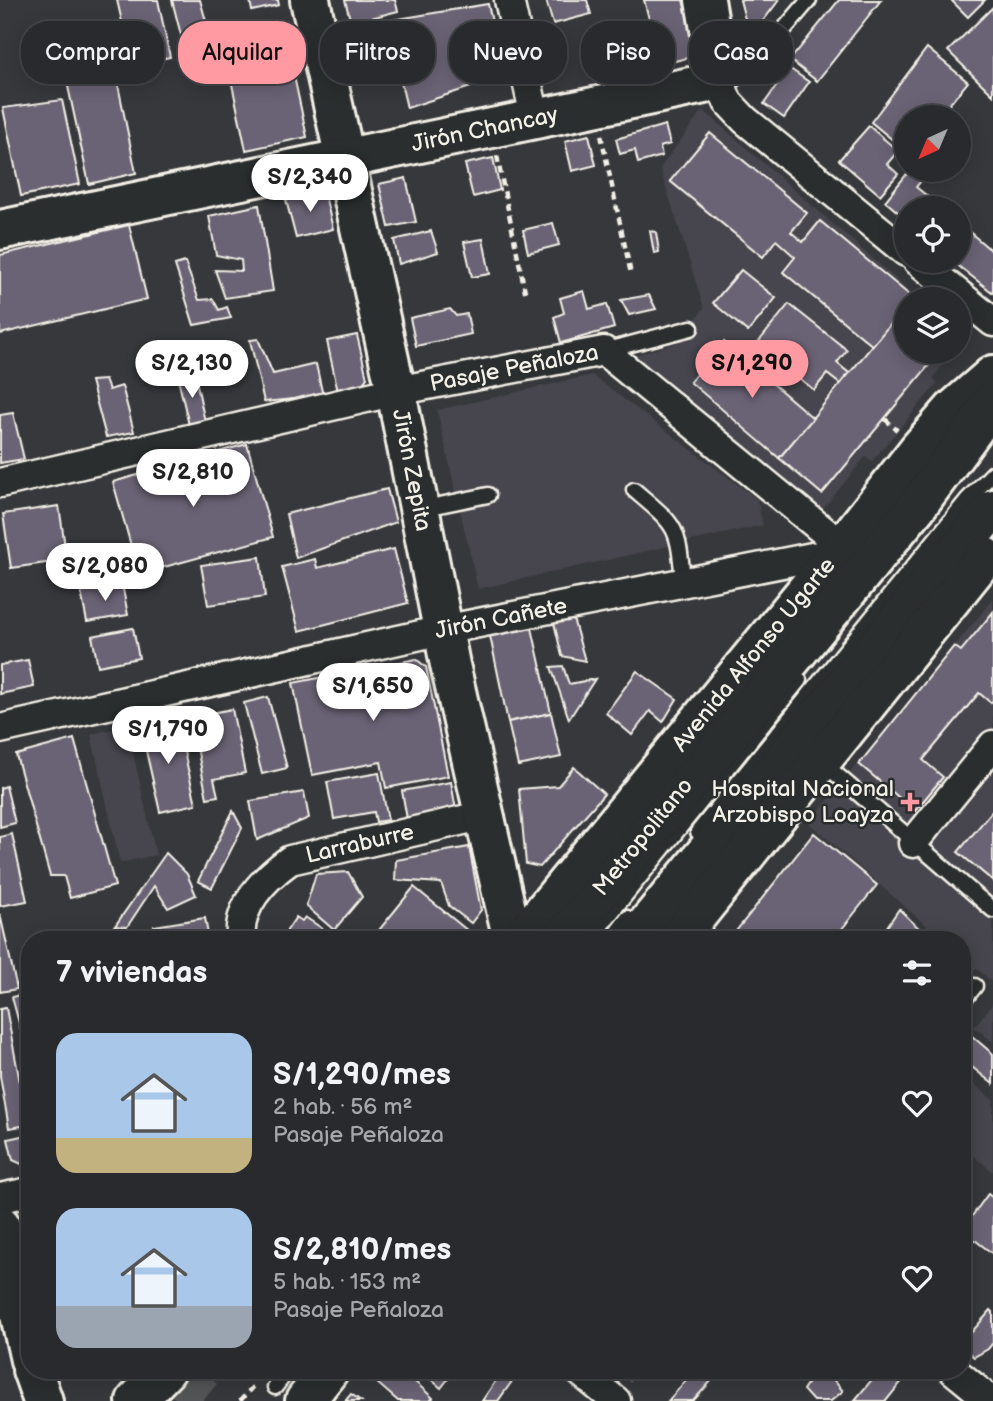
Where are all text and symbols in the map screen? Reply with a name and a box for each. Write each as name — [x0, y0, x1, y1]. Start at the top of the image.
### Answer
chip: Comprar — [21, 21, 164, 84]
chip: Alquilar — [178, 21, 306, 84]
chip: Filtros — [320, 21, 435, 84]
chip: Nuevo — [449, 21, 567, 84]
chip: Piso — [581, 21, 675, 84]
chip: Casa — [689, 21, 793, 84]
street label: Jirón Chancay — [409, 101, 561, 158]
north arrow — [894, 105, 971, 182]
map controls — [894, 105, 971, 364]
pin: S/2,340 — [245, 154, 375, 214]
text: S/2,340 — [267, 163, 353, 191]
button: locate — [894, 196, 971, 273]
button: layers — [894, 287, 971, 364]
street label: Pasaje Peñaloza — [428, 338, 601, 398]
pin: S/2,130 — [127, 340, 257, 400]
pin: S/1,290 — [687, 340, 817, 400]
text: S/2,130 — [151, 349, 233, 377]
text: S/1,290 — [711, 349, 793, 377]
street label: Jirón Zepita — [386, 407, 437, 534]
pin: S/2,810 — [128, 449, 258, 509]
text: S/2,810 — [152, 458, 234, 486]
pin: S/2,080 — [40, 544, 170, 603]
text: S/2,080 — [62, 552, 148, 580]
street label: Avenida Alfonso Ugarte — [666, 552, 842, 757]
street label: Jirón Cañete — [432, 592, 569, 645]
pin: S/1,650 — [308, 664, 438, 723]
text: S/1,650 — [332, 672, 414, 700]
pin: S/1,790 — [103, 706, 233, 766]
text: S/1,790 — [128, 715, 208, 743]
street label: Metropolitano — [587, 772, 699, 902]
place label: Hospital Nacional Arzobispo Loayza — [711, 775, 894, 829]
marker: Hospital Nacional Arzobispo Loayza — [900, 792, 920, 812]
street label: Larraburre — [303, 818, 417, 870]
icon: filters — [898, 954, 936, 992]
text: 7 viviendas — [56, 955, 207, 991]
text: S/1,290/mes — [273, 1057, 451, 1093]
icon: home — [112, 1061, 196, 1145]
icon: heart — [898, 1084, 936, 1122]
text: 2 hab. · 56 m² — [273, 1093, 413, 1121]
text: Pasaje Peñaloza — [273, 1121, 444, 1149]
text: S/2,810/mes — [273, 1232, 451, 1268]
icon: home — [112, 1236, 196, 1320]
icon: heart — [898, 1259, 936, 1297]
text: 5 hab. · 153 m² — [273, 1268, 421, 1296]
text: Pasaje Peñaloza — [273, 1296, 444, 1324]

